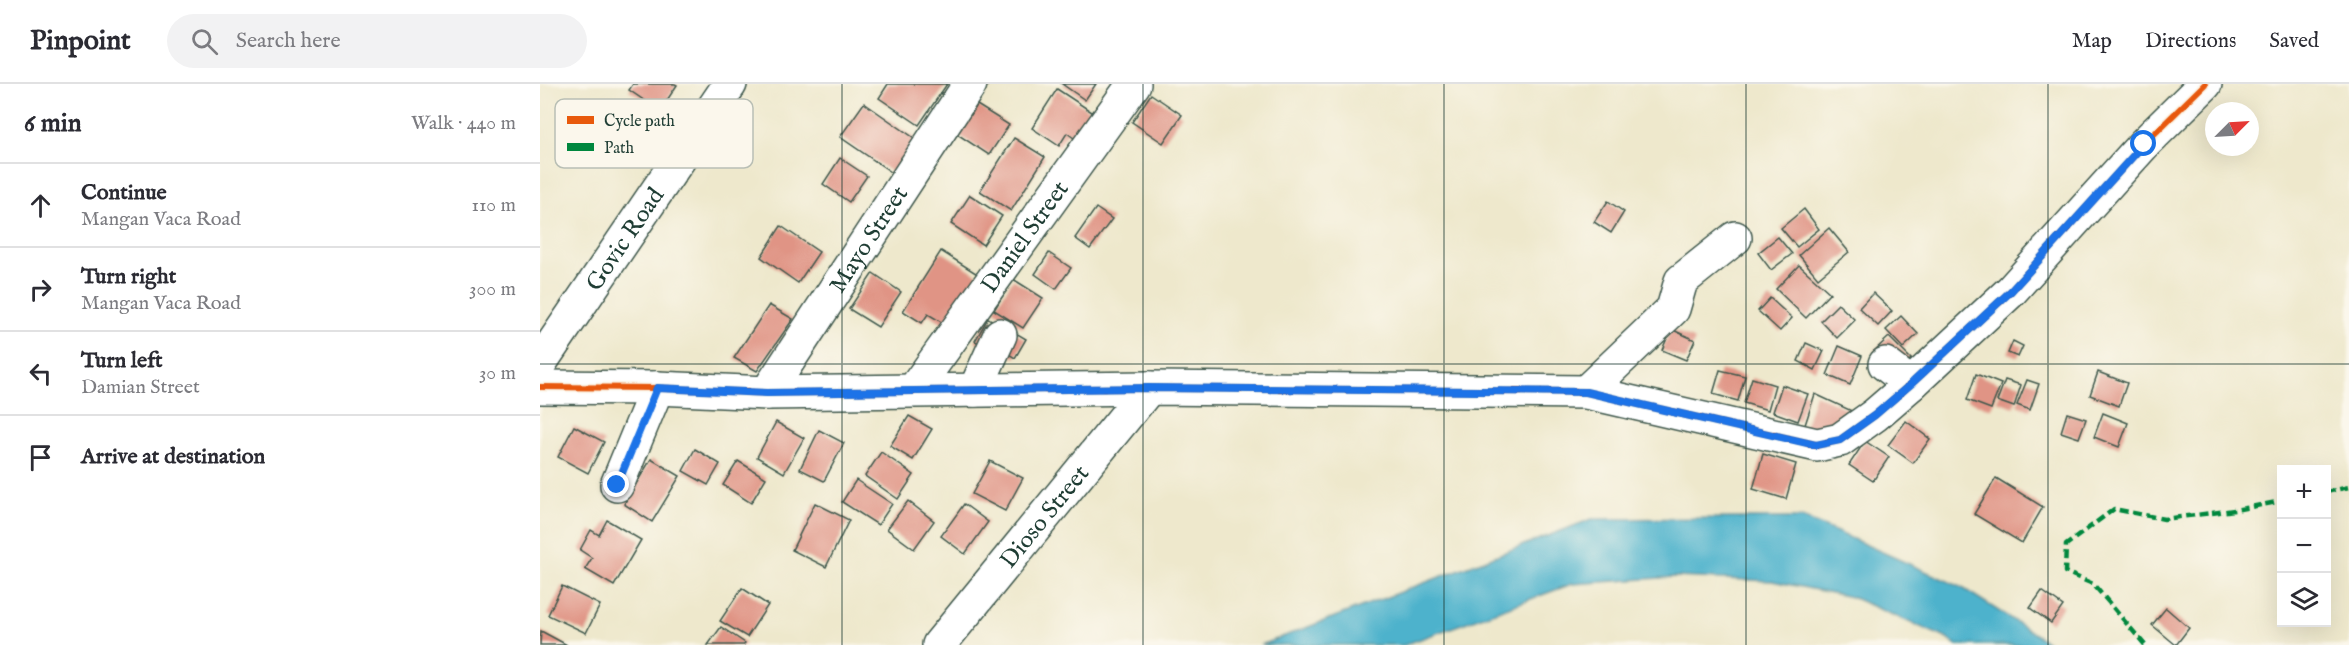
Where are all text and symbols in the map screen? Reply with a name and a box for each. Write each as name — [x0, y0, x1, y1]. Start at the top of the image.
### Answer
search box — [167, 14, 587, 68]
text: Pinpoint — [30, 24, 131, 59]
icon: search — [188, 25, 221, 58]
text: Search here — [236, 27, 341, 55]
text: Map — [2072, 28, 2112, 55]
text: Directions — [2145, 28, 2236, 55]
text: Saved — [2269, 28, 2319, 55]
legend — [555, 99, 753, 168]
north arrow — [2205, 102, 2259, 156]
text: 6 min — [24, 107, 82, 140]
text: Walk · 440 m — [411, 111, 516, 136]
text: Cycle path — [604, 112, 675, 132]
route start — [2130, 130, 2156, 156]
text: Path — [604, 139, 635, 159]
street label: Daniel Street — [975, 175, 1076, 300]
text: Continue — [81, 179, 167, 207]
street label: Mayo Street — [823, 181, 916, 300]
street label: Govic Road — [579, 182, 672, 298]
icon: ahead — [24, 189, 57, 222]
text: 110 m — [472, 193, 516, 218]
text: Mangan Vaca Road — [81, 207, 241, 232]
text: Turn right — [81, 263, 176, 291]
icon: right — [24, 273, 57, 306]
text: 300 m — [469, 277, 516, 302]
text: Mangan Vaca Road — [81, 291, 241, 316]
text: Turn left — [81, 347, 163, 375]
icon: left — [24, 357, 57, 390]
text: 30 m — [479, 361, 516, 386]
text: Damian Street — [81, 375, 200, 400]
icon: arrive — [24, 441, 57, 474]
text: Arrive at destination — [81, 443, 265, 471]
street label: Dioso Street — [994, 459, 1097, 576]
map controls — [2277, 465, 2331, 627]
button: + — [2277, 465, 2331, 519]
route end — [603, 471, 629, 497]
button: − — [2277, 519, 2331, 573]
button: layers — [2277, 573, 2331, 627]

